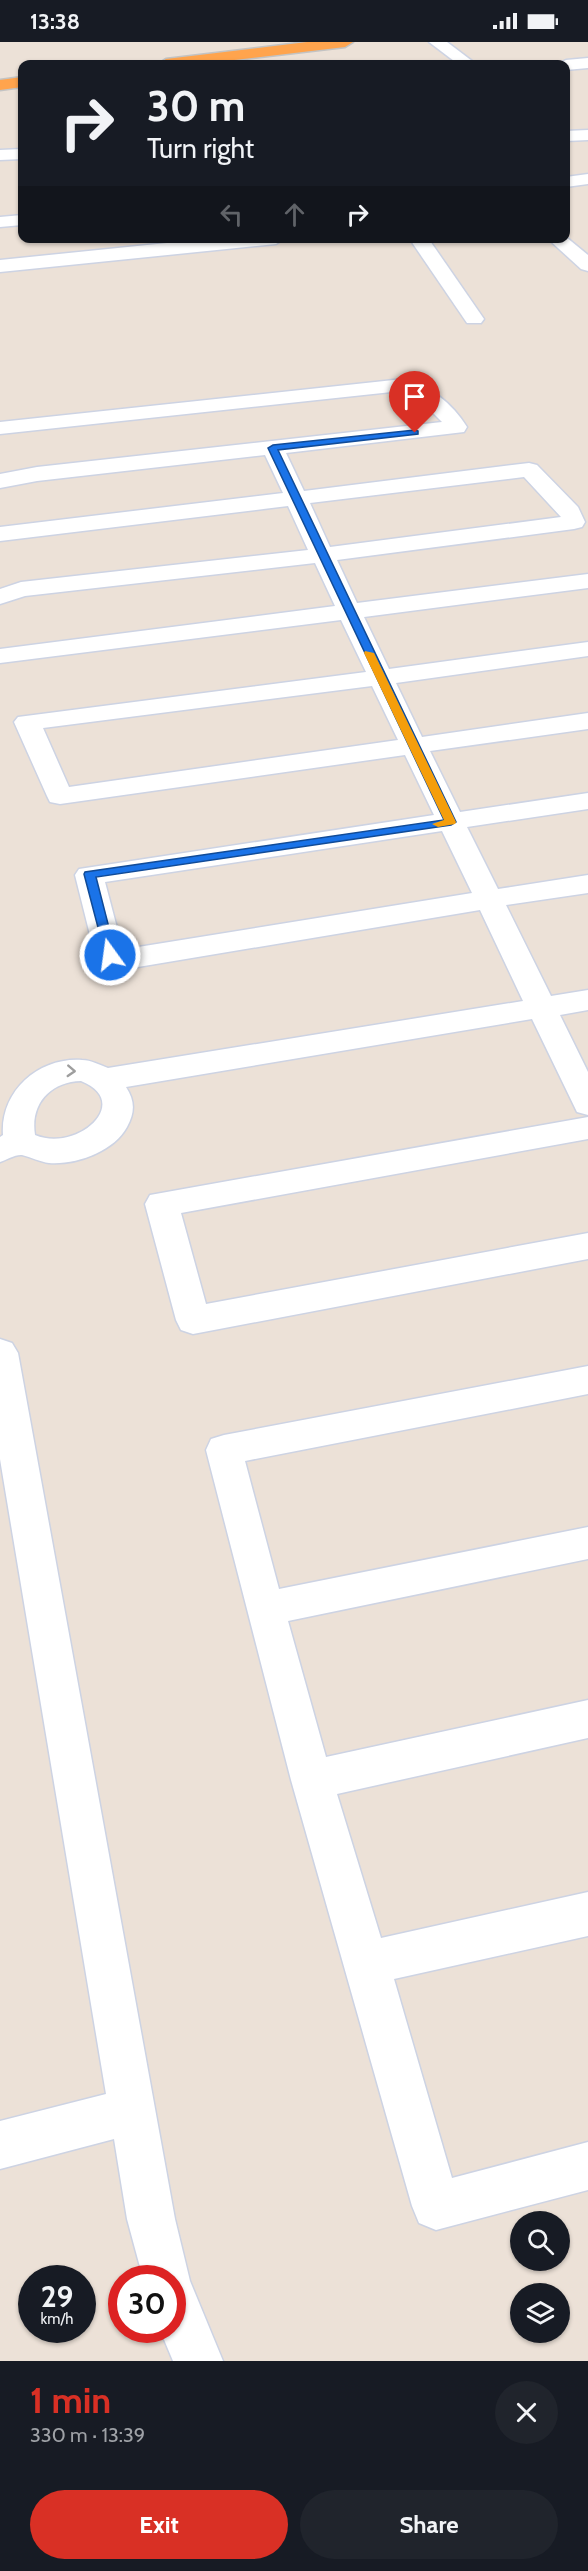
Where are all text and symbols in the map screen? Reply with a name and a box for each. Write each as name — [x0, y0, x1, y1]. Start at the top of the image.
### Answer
text: 13:38 — [30, 8, 80, 35]
text: 30 m — [147, 80, 245, 132]
icon: right — [48, 84, 126, 162]
text: Turn right — [147, 132, 254, 165]
icon: left — [215, 198, 248, 231]
icon: ahead — [278, 198, 311, 231]
icon: right — [341, 198, 374, 231]
pin — [389, 371, 440, 433]
icon: arrive — [398, 380, 431, 413]
position arrow — [78, 923, 142, 987]
one-way arrow — [66, 1065, 75, 1078]
map controls — [510, 2211, 570, 2343]
button: search — [510, 2211, 570, 2271]
speed limit sign: 30 — [108, 2265, 186, 2343]
text: 29 — [41, 2278, 73, 2315]
button: layers — [510, 2283, 570, 2343]
text: km/h — [41, 2310, 73, 2328]
text: 1 min — [30, 2378, 111, 2422]
button: close — [495, 2381, 558, 2444]
text: 330 m · 13:39 — [30, 2423, 145, 2447]
button: Exit — [30, 2490, 288, 2559]
button: Share — [300, 2490, 558, 2559]

